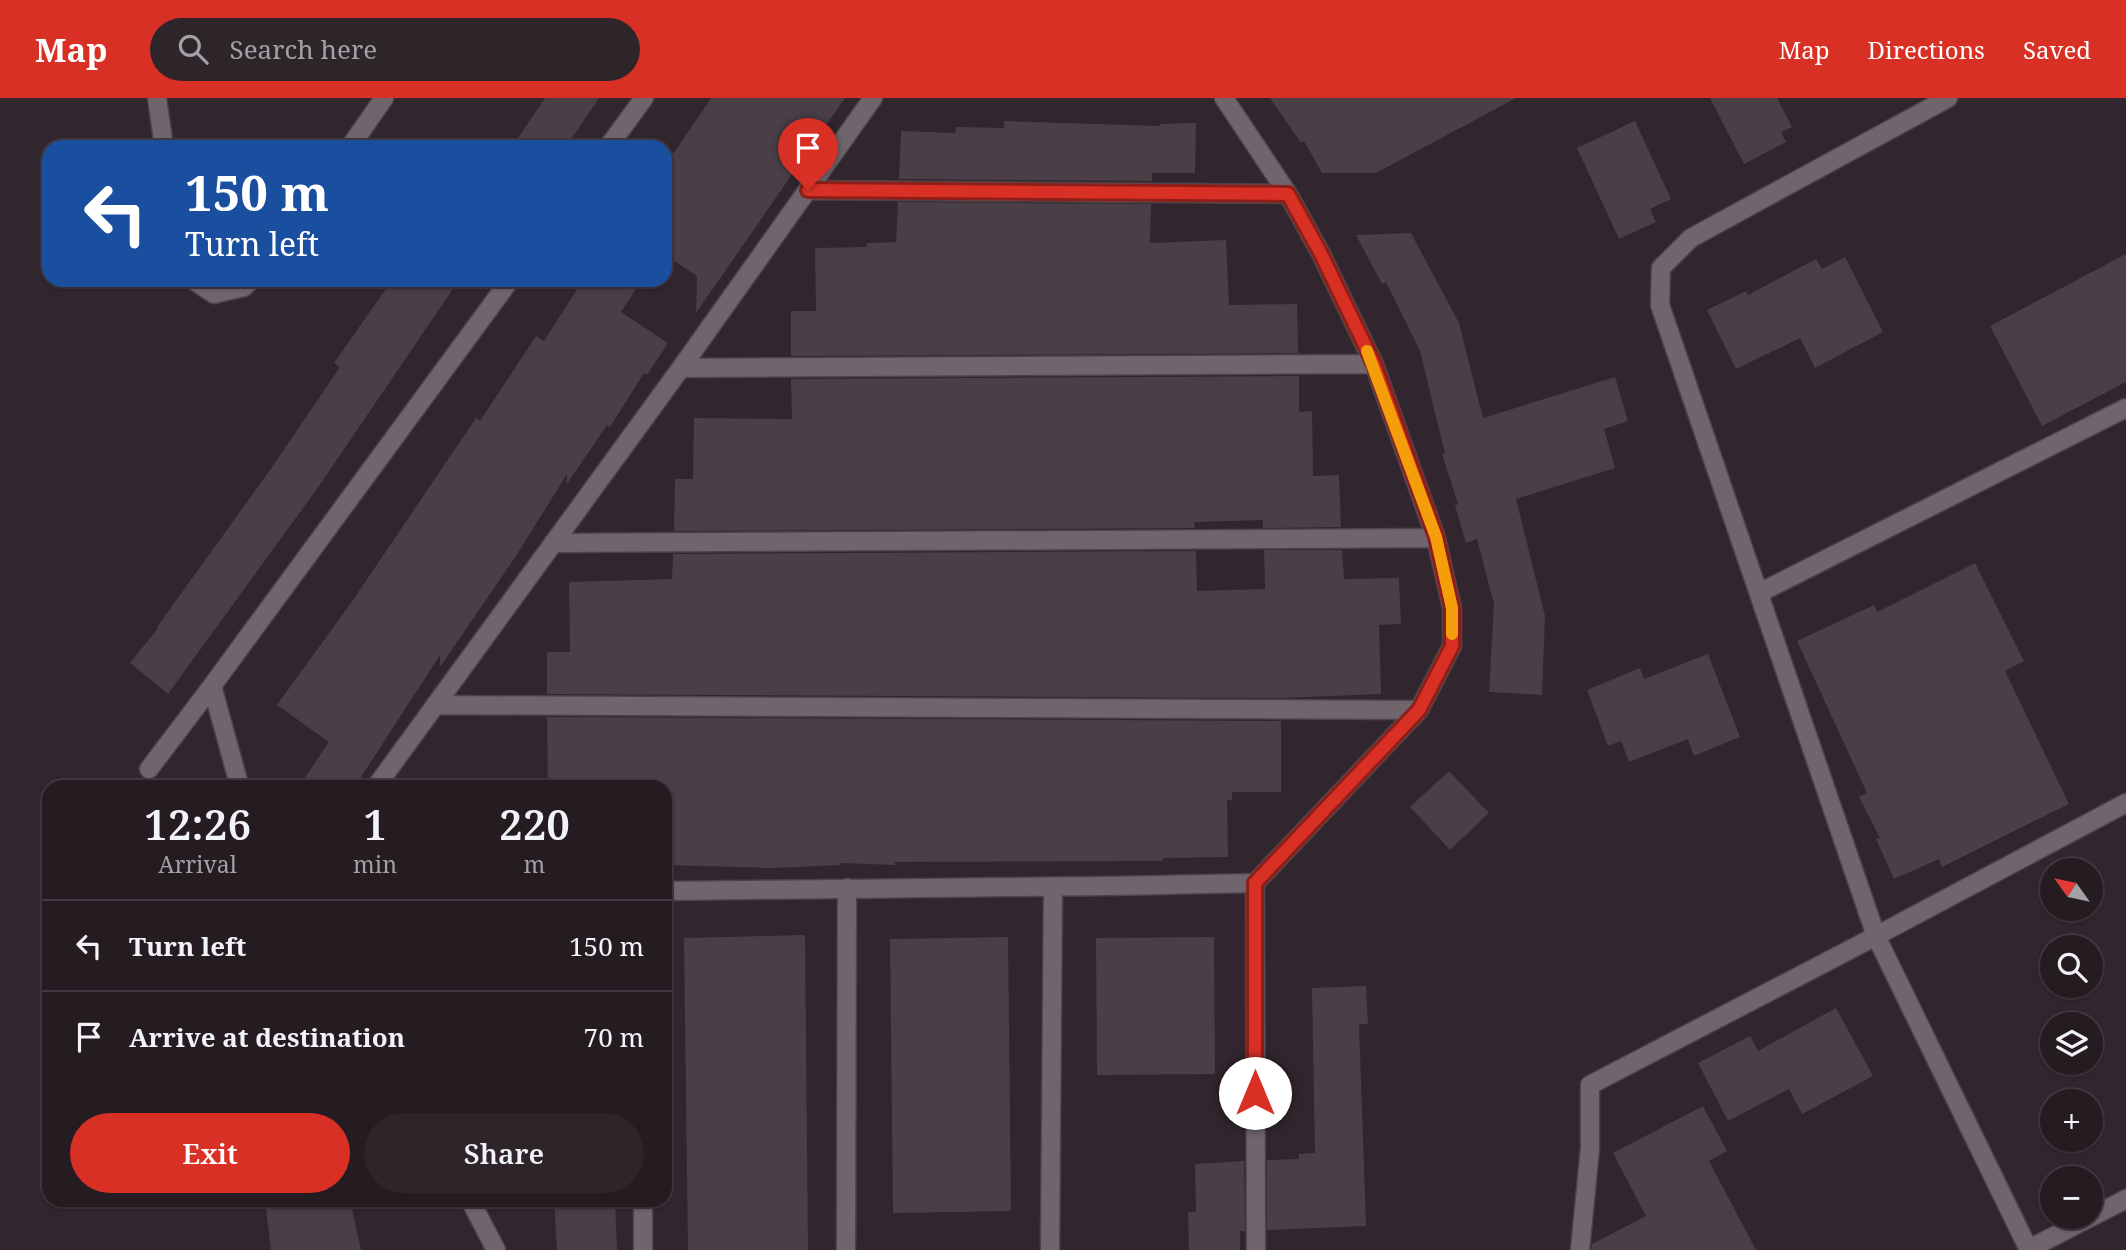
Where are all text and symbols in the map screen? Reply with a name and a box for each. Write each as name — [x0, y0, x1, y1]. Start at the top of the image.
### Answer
search box — [150, 18, 640, 81]
text: Map — [35, 27, 108, 72]
icon: search — [174, 30, 212, 68]
text: Search here — [230, 31, 377, 67]
text: Map — [1779, 33, 1830, 66]
text: Directions — [1868, 33, 1985, 66]
text: Saved — [2023, 33, 2091, 66]
pin — [778, 118, 838, 190]
icon: arrive — [789, 129, 827, 167]
text: 150 m — [185, 159, 329, 225]
icon: left — [70, 168, 161, 259]
text: Turn left — [185, 222, 319, 265]
text: 12:26 — [144, 795, 251, 852]
text: 1 — [363, 795, 387, 852]
text: 220 — [499, 795, 570, 852]
text: Arrival — [158, 848, 237, 880]
text: min — [353, 848, 397, 880]
text: m — [524, 848, 545, 880]
north arrow — [2040, 858, 2104, 920]
map controls — [2040, 858, 2103, 1229]
icon: left — [70, 927, 108, 965]
text: Turn left — [129, 928, 246, 964]
text: 150 m — [569, 928, 644, 964]
button: search — [2040, 935, 2103, 998]
button: layers — [2040, 1012, 2103, 1075]
icon: arrive — [70, 1018, 108, 1056]
text: Arrive at destination — [129, 1019, 405, 1055]
text: 70 m — [584, 1019, 644, 1055]
position arrow — [1218, 1056, 1292, 1130]
button: + — [2040, 1089, 2103, 1152]
button: Exit — [70, 1113, 350, 1193]
button: Share — [364, 1113, 644, 1193]
button: − — [2040, 1166, 2103, 1229]

